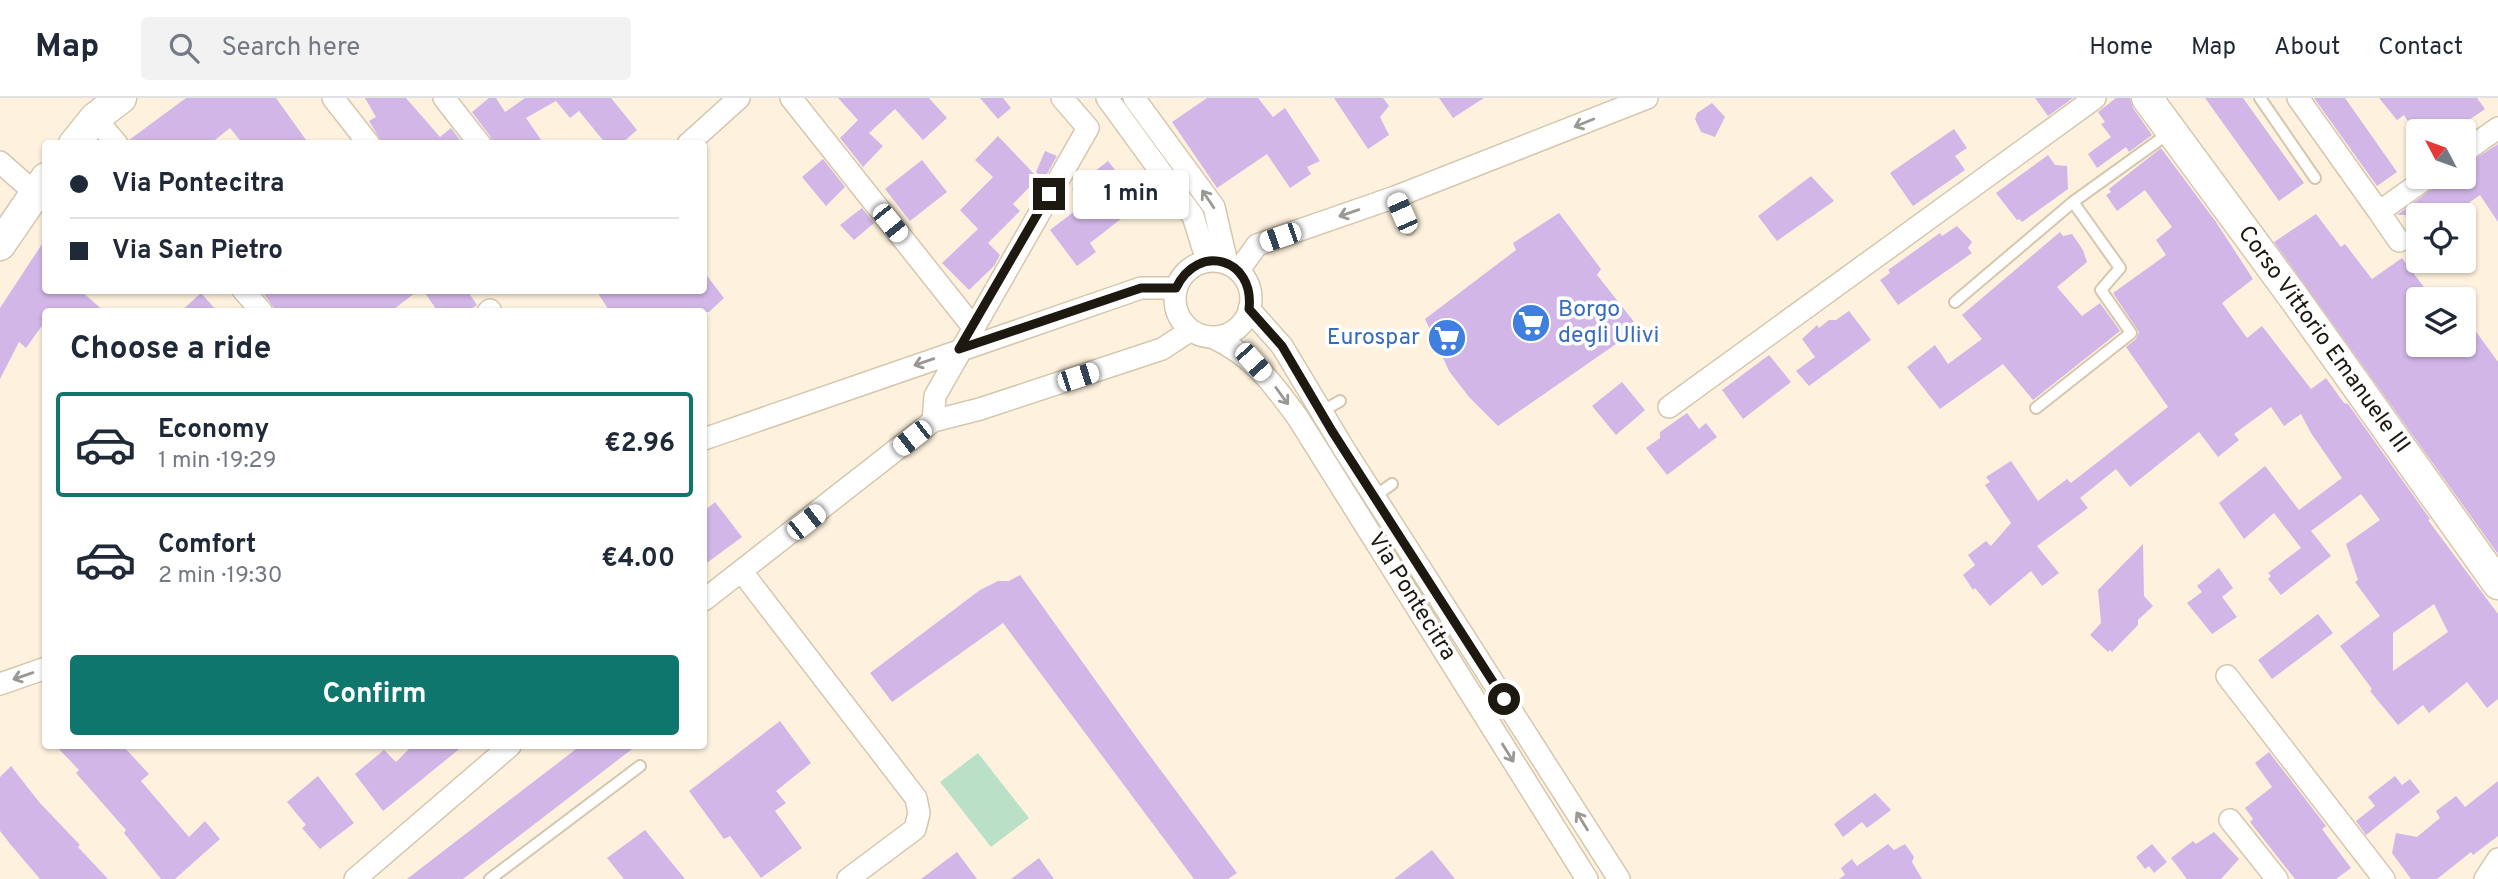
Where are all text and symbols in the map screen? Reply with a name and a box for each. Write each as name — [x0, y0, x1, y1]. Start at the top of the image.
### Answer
search box — [141, 17, 631, 80]
text: Map — [35, 27, 99, 69]
icon: search — [165, 29, 203, 67]
text: Search here — [221, 32, 360, 65]
text: Home — [2089, 33, 2153, 63]
text: Map — [2191, 33, 2236, 63]
text: About — [2274, 33, 2340, 63]
text: Contact — [2378, 33, 2463, 63]
one-way arrow — [1573, 118, 1595, 131]
north arrow — [2406, 119, 2476, 189]
map controls — [2406, 119, 2476, 357]
text: Via Pontecitra — [112, 168, 285, 201]
callout: 1 min — [1074, 170, 1189, 218]
route end — [1033, 178, 1065, 210]
text: 1 min — [1103, 180, 1159, 209]
one-way arrow — [1200, 190, 1215, 209]
car — [1384, 190, 1421, 236]
car — [869, 200, 912, 246]
button: locate — [2406, 203, 2476, 273]
one-way arrow — [1338, 208, 1360, 220]
car — [1257, 220, 1304, 254]
street label: Corso Vittorio Emanuele III — [2231, 220, 2415, 460]
text: Via San Pietro — [112, 235, 283, 268]
button: layers — [2406, 287, 2476, 357]
place label: Borgo degli Ulivi — [1558, 296, 1659, 351]
supermarket icon: Borgo degli Ulivi — [1510, 302, 1552, 344]
supermarket icon: Eurospar — [1426, 317, 1468, 359]
place label: Eurospar — [1327, 324, 1420, 353]
text: Choose a ride — [70, 330, 271, 370]
car — [1232, 339, 1275, 385]
one-way arrow — [913, 357, 935, 369]
car — [1055, 361, 1102, 393]
one-way arrow — [1274, 386, 1289, 405]
icon: car — [74, 413, 137, 476]
text: Economy — [158, 414, 269, 447]
car — [889, 417, 936, 459]
text: €2.96 — [604, 428, 675, 461]
text: 1 min · 19:29 — [158, 447, 276, 476]
car — [783, 501, 830, 543]
icon: car — [74, 528, 137, 591]
street label: Via Pontecitra — [1360, 528, 1462, 666]
text: Comfort — [158, 529, 256, 562]
text: €4.00 — [601, 543, 675, 576]
text: 2 min · 19:30 — [158, 562, 282, 591]
button: Confirm — [70, 655, 679, 735]
one-way arrow — [12, 671, 34, 683]
route start — [1488, 683, 1520, 715]
one-way arrow — [1502, 743, 1516, 763]
one-way arrow — [1575, 812, 1589, 832]

